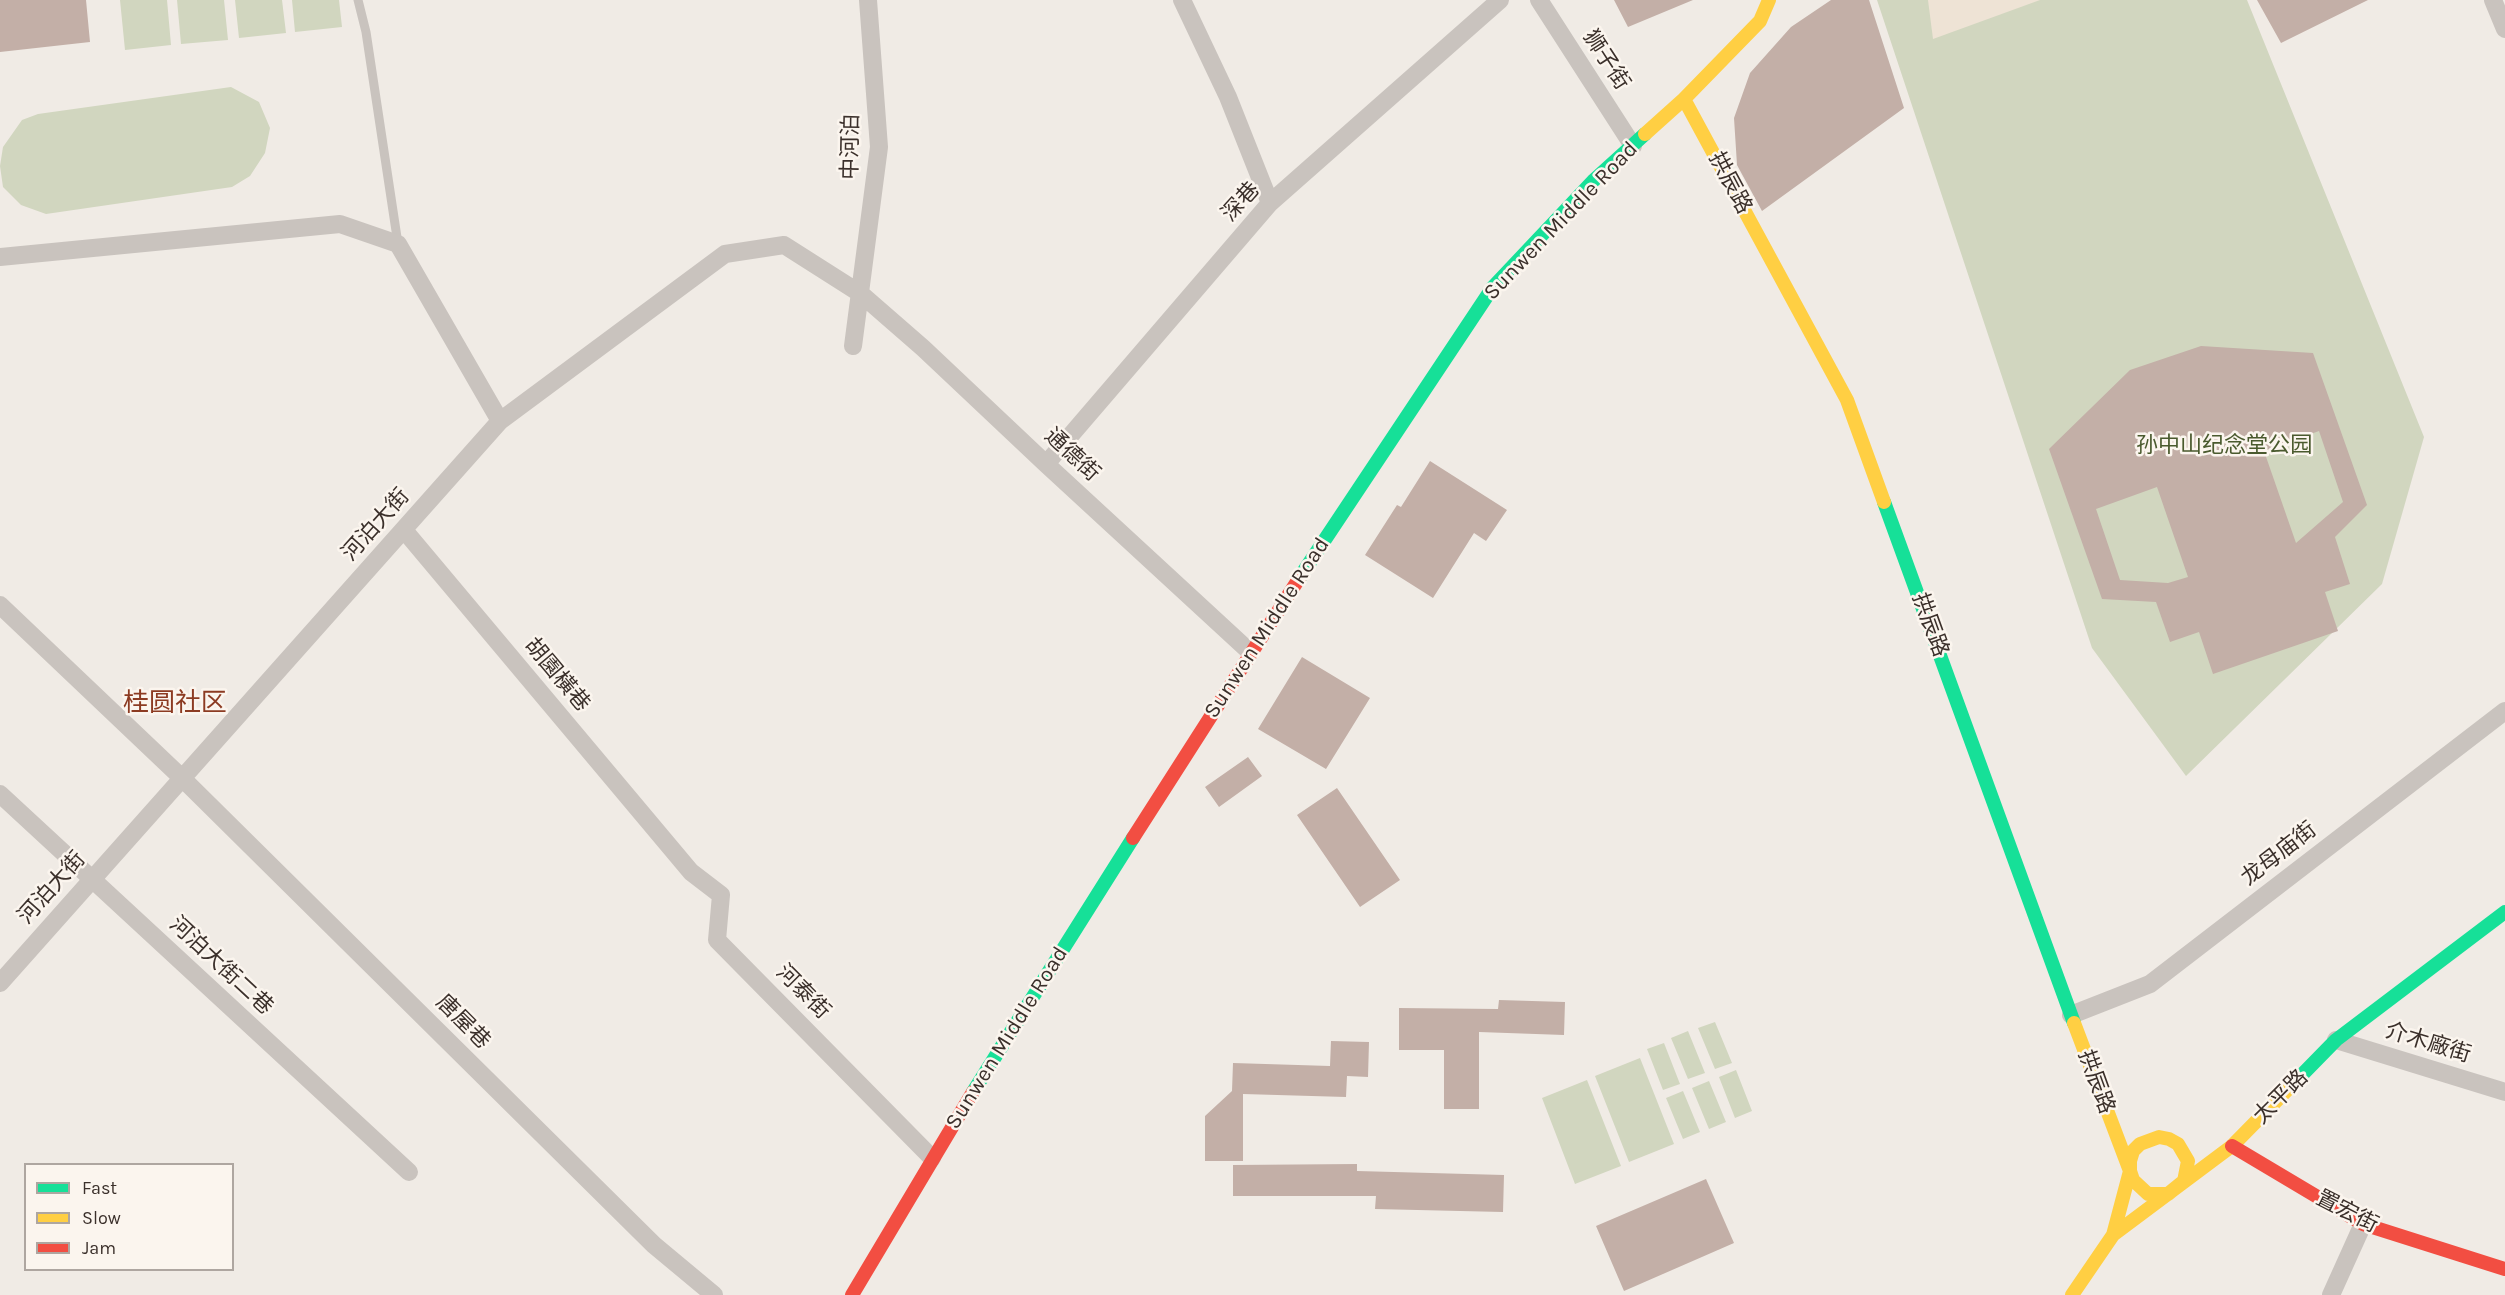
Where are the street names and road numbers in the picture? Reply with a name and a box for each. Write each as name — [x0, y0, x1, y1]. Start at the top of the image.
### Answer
street label: 狮子街 — [1577, 25, 1635, 95]
street label: 中河泊 — [837, 114, 865, 180]
street label: Sunwen Middle Road — [1478, 136, 1644, 306]
street label: 拱辰路 — [1703, 148, 1757, 218]
street label: 深巷 — [1216, 177, 1266, 227]
street label: 通德街 — [1039, 423, 1105, 487]
street label: 河泊大街 — [337, 483, 415, 567]
street label: Sunwen Middle Road — [1199, 533, 1335, 723]
street label: 拱辰路 — [1906, 589, 1954, 661]
street label: 胡園橫巷 — [519, 633, 595, 717]
street label: 龙母庙街 — [2236, 817, 2322, 891]
street label: 河泊大街 — [13, 846, 91, 930]
street label: 河泊大街二巷 — [164, 911, 278, 1021]
street label: Sunwen Middle Road — [940, 942, 1074, 1134]
street label: 河泰街 — [770, 959, 836, 1025]
street label: 唐屋巷 — [430, 989, 496, 1055]
street label: 介木廠街 — [2382, 1018, 2474, 1068]
street label: 拱辰路 — [2072, 1046, 2120, 1118]
street label: 太平路 — [2248, 1064, 2314, 1130]
street label: 置宏街 — [2312, 1185, 2382, 1239]

